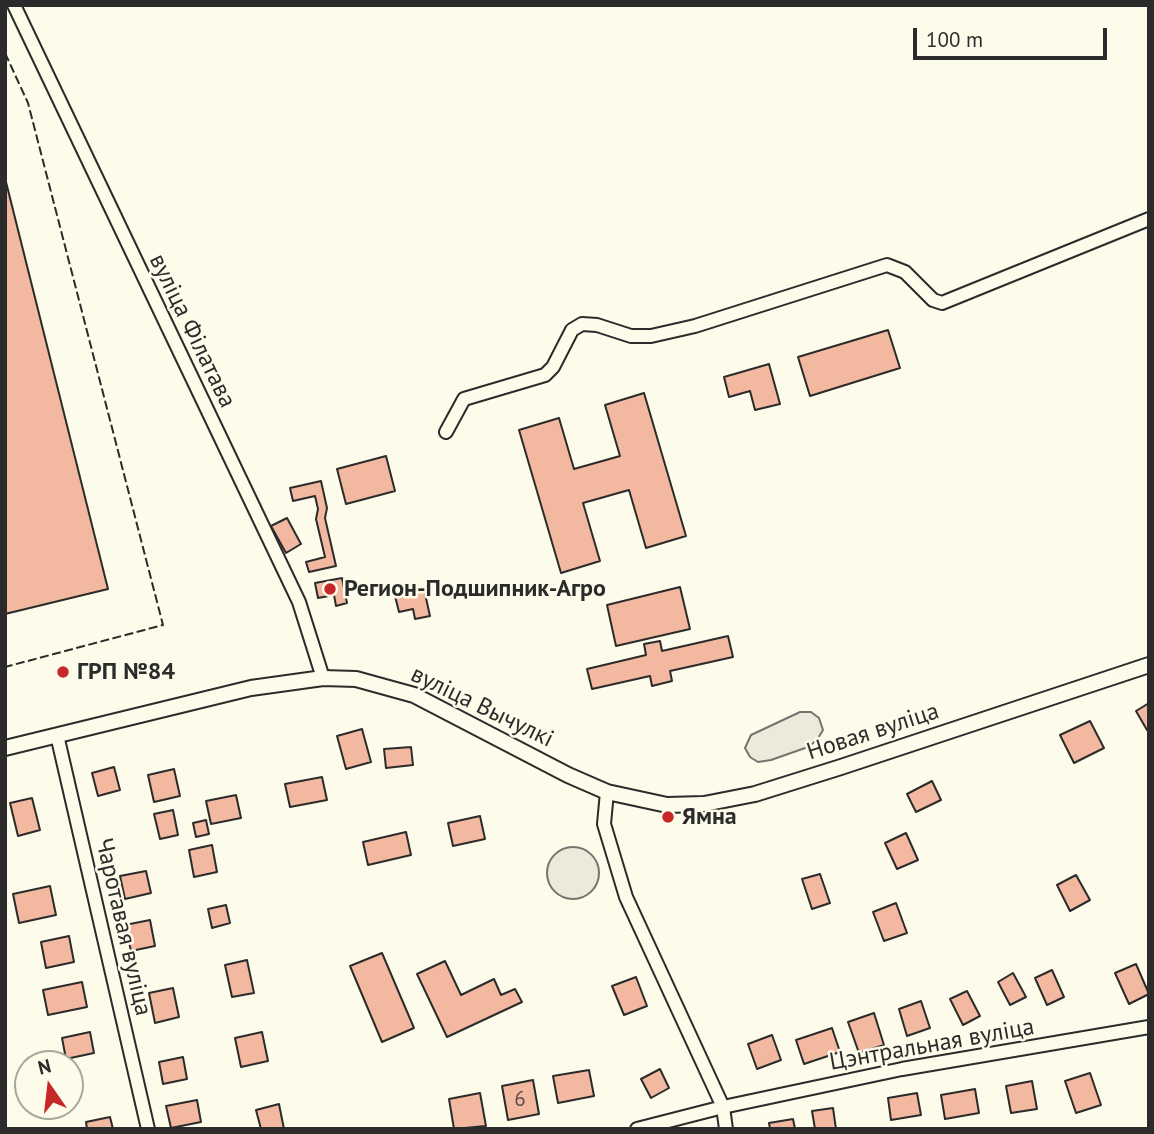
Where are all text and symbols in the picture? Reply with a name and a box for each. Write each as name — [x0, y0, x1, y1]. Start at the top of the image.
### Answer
scale bar — [916, 14, 1110, 58]
text: 100 m — [926, 26, 983, 53]
street label: вуліца Філатава — [142, 250, 242, 412]
place label: Регион-Подшипник-Агро — [344, 575, 606, 603]
marker: Регион-Подшипник-Агро — [322, 581, 338, 597]
place label: ГРП №84 — [77, 658, 175, 686]
street label: вуліца Вычулкі — [406, 660, 558, 754]
marker: ГРП №84 — [55, 664, 71, 680]
street label: Новая вуліца — [803, 697, 943, 767]
place label: Ямна — [682, 803, 737, 831]
marker: Ямна — [660, 809, 676, 825]
street label: Чаротавая вуліца — [89, 835, 157, 1019]
street label: Цэнтральная вуліца — [827, 1013, 1037, 1077]
north arrow — [14, 1050, 84, 1120]
text: N — [35, 1053, 53, 1080]
house number: 6 — [514, 1087, 526, 1113]

